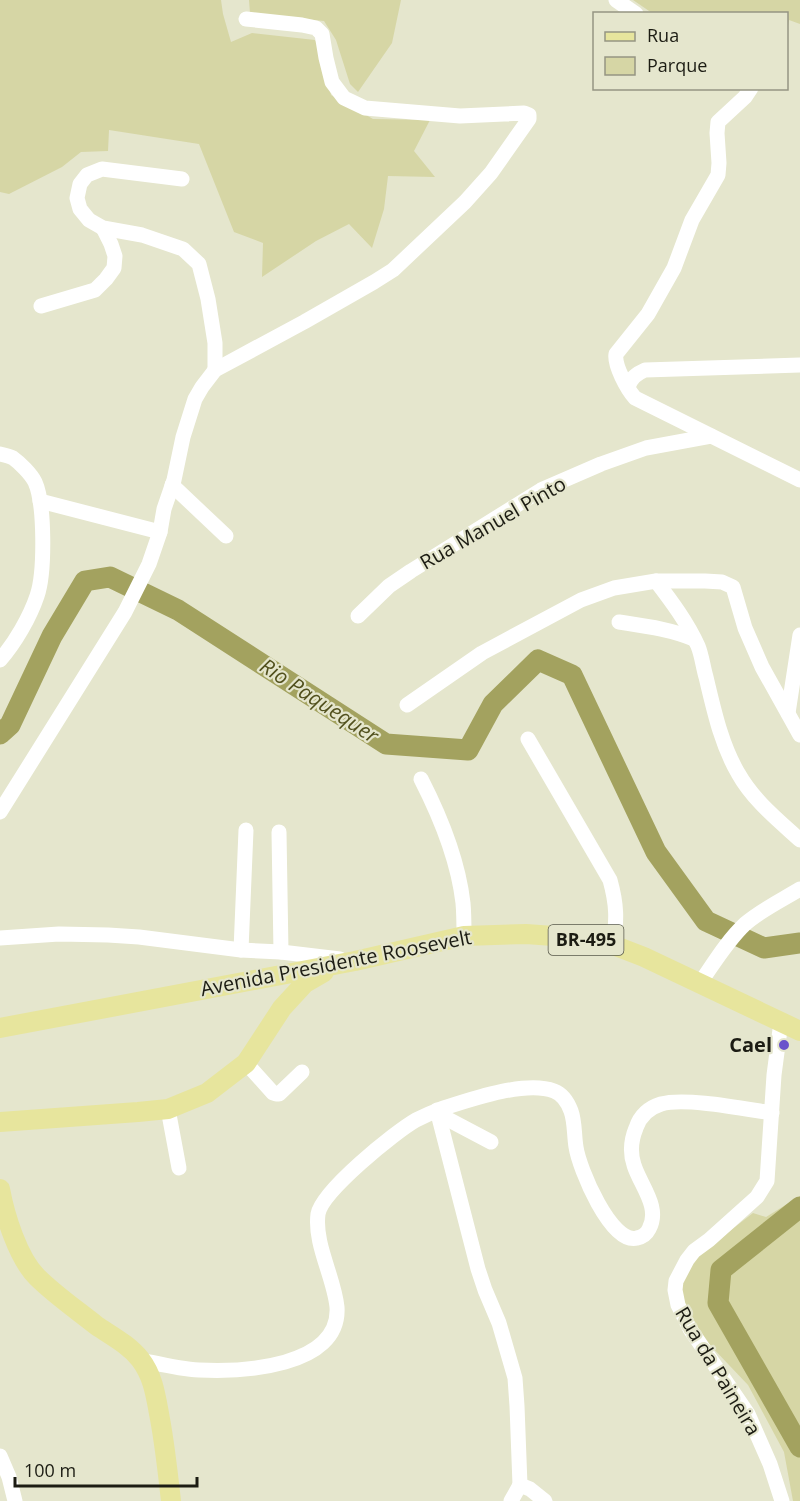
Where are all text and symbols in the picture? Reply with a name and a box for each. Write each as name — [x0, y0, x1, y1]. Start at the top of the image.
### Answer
legend — [593, 12, 788, 90]
text: Rua — [647, 23, 679, 47]
text: Parque — [647, 53, 707, 77]
street label: Rua Manuel Pinto — [415, 470, 571, 575]
water label: Rio Paquequer — [255, 651, 385, 749]
street label: Avenida Presidente Roosevelt — [198, 923, 474, 1002]
road number: BR-495 — [548, 925, 624, 955]
place label: Cael — [729, 1031, 772, 1058]
marker: Cael — [777, 1038, 791, 1052]
street label: Rua da Paineira — [669, 1301, 767, 1440]
scale bar — [15, 1450, 196, 1488]
text: 100 m — [24, 1458, 76, 1482]

